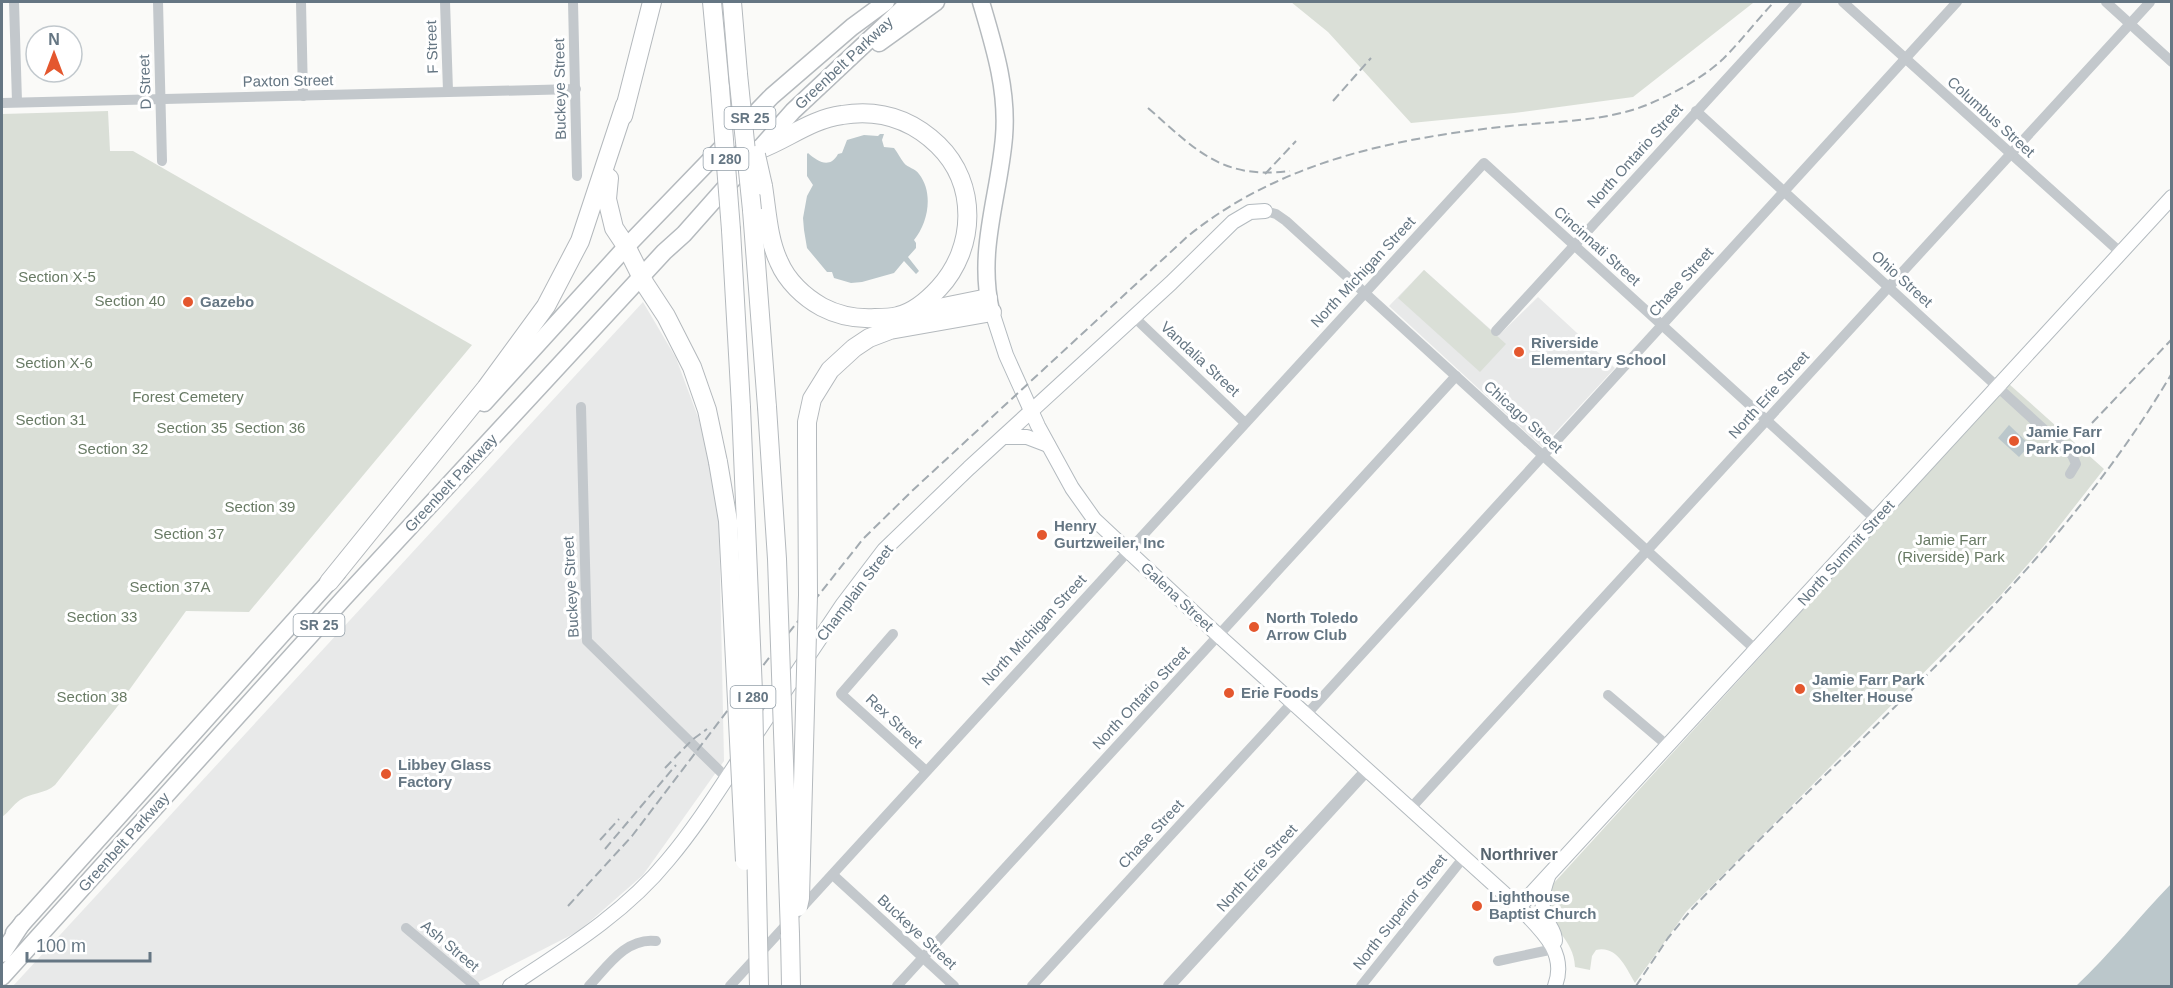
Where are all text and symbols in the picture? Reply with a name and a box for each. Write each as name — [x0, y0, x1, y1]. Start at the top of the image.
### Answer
street label: Greenbelt Parkway — [791, 13, 896, 112]
street label: F Street — [422, 19, 441, 74]
north arrow — [24, 24, 84, 84]
text: N — [48, 31, 60, 48]
street label: Buckeye Street — [550, 37, 569, 140]
street label: D Street — [135, 53, 154, 110]
street label: Paxton Street — [242, 71, 334, 90]
street label: Columbus Street — [1944, 73, 2039, 161]
street label: North Ontario Street — [1583, 99, 1686, 211]
road number: SR 25 — [724, 107, 776, 129]
road number: I 280 — [704, 148, 748, 170]
street label: Cincinnati Street — [1551, 202, 1645, 289]
street label: North Michigan Street — [1307, 212, 1419, 331]
street label: Chase Street — [1645, 243, 1717, 320]
street label: Ohio Street — [1868, 247, 1937, 311]
park label: Section X-5 — [18, 268, 96, 285]
park label: Section 40 — [95, 292, 165, 309]
place label: Gazebo — [200, 293, 254, 310]
marker: Gazebo — [181, 295, 195, 309]
street label: Vandalia Street — [1157, 318, 1244, 400]
place label: Riverside Elementary School — [1531, 334, 1666, 368]
marker: Riverside Elementary School — [1512, 345, 1526, 359]
street label: North Erie Street — [1725, 347, 1813, 442]
park label: Section X-6 — [15, 354, 93, 371]
street label: Chicago Street — [1481, 377, 1567, 457]
park label: Forest Cemetery — [132, 388, 244, 405]
park label: Section 31 — [16, 411, 86, 428]
park label: Section 35 — [157, 419, 227, 436]
park label: Section 36 — [235, 419, 305, 436]
place label: Jamie Farr Park Pool — [2026, 423, 2102, 457]
street label: Greenbelt Parkway — [401, 430, 501, 535]
marker: Jamie Farr Park Pool — [2007, 434, 2021, 448]
park label: Section 32 — [78, 440, 148, 457]
street label: North Summit Street — [1794, 496, 1898, 609]
park label: Section 39 — [225, 498, 295, 515]
place label: Henry Gurtzweiler, Inc — [1054, 517, 1165, 551]
park label: Section 37 — [154, 525, 224, 542]
marker: Henry Gurtzweiler, Inc — [1035, 528, 1049, 542]
park label: Jamie Farr (Riverside) Park — [1897, 531, 2005, 565]
street label: Buckeye Street — [559, 535, 582, 638]
street label: Champlain Street — [813, 541, 897, 644]
street label: Galena Street — [1138, 559, 1218, 635]
street label: North Michigan Street — [978, 570, 1090, 689]
park label: Section 37A — [130, 578, 210, 595]
park label: Section 33 — [67, 608, 137, 625]
place label: North Toledo Arrow Club — [1266, 609, 1358, 643]
road number: SR 25 — [294, 614, 344, 636]
marker: North Toledo Arrow Club — [1247, 620, 1261, 634]
street label: North Ontario Street — [1089, 642, 1193, 753]
place label: Jamie Farr Park Shelter House — [1812, 671, 1925, 705]
marker: Jamie Farr Park Shelter House — [1793, 682, 1807, 696]
place label: Erie Foods — [1241, 684, 1319, 701]
road number: I 280 — [730, 686, 776, 708]
marker: Erie Foods — [1222, 686, 1236, 700]
park label: Section 38 — [57, 688, 127, 705]
street label: Rex Street — [863, 690, 927, 752]
place label: Libbey Glass Factory — [398, 756, 491, 790]
marker: Libbey Glass Factory — [379, 767, 393, 781]
street label: Greenbelt Parkway — [75, 788, 173, 895]
street label: Chase Street — [1115, 795, 1187, 871]
street label: North Erie Street — [1213, 820, 1301, 915]
district label: Northriver — [1480, 846, 1558, 863]
street label: North Superior Street — [1349, 850, 1450, 973]
place label: Lighthouse Baptist Church — [1489, 888, 1597, 922]
street label: Buckeye Street — [874, 891, 961, 973]
marker: Lighthouse Baptist Church — [1470, 899, 1484, 913]
street label: Ash Street — [418, 917, 483, 975]
scale bar — [27, 925, 150, 963]
text: 100 m — [36, 936, 86, 956]

